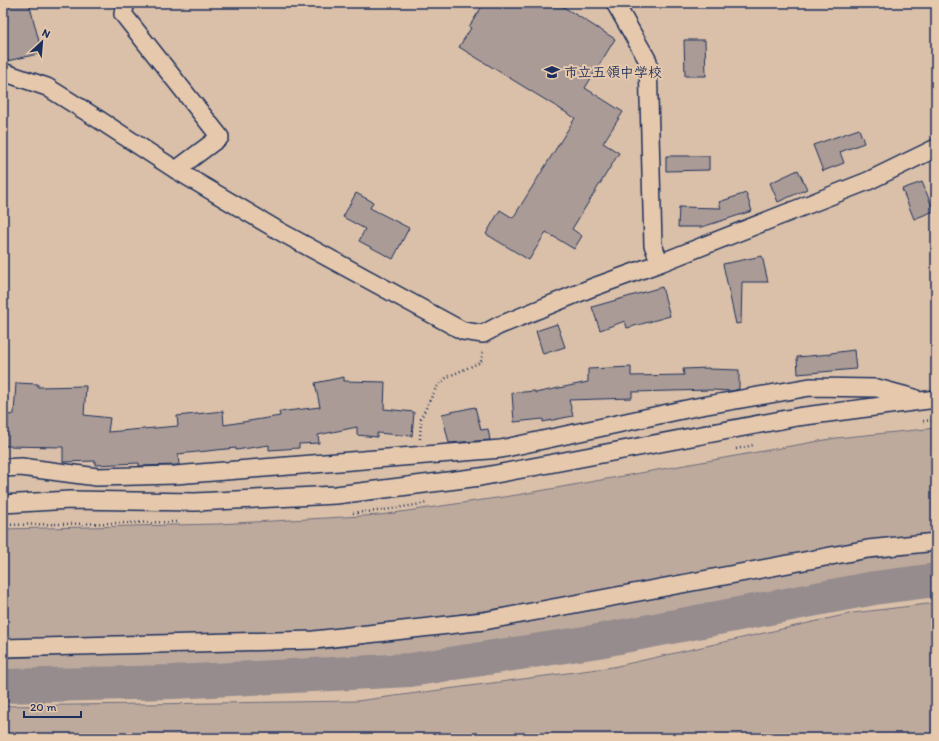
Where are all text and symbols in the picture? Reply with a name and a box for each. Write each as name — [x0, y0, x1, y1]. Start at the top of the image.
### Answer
north arrow — [22, 22, 62, 62]
text: N — [40, 26, 52, 41]
school or university icon: 市立五領中学校 — [543, 63, 561, 81]
place label: 市立五領中学校 — [564, 64, 662, 81]
scale bar — [24, 693, 81, 719]
text: 20 m — [30, 700, 57, 714]

